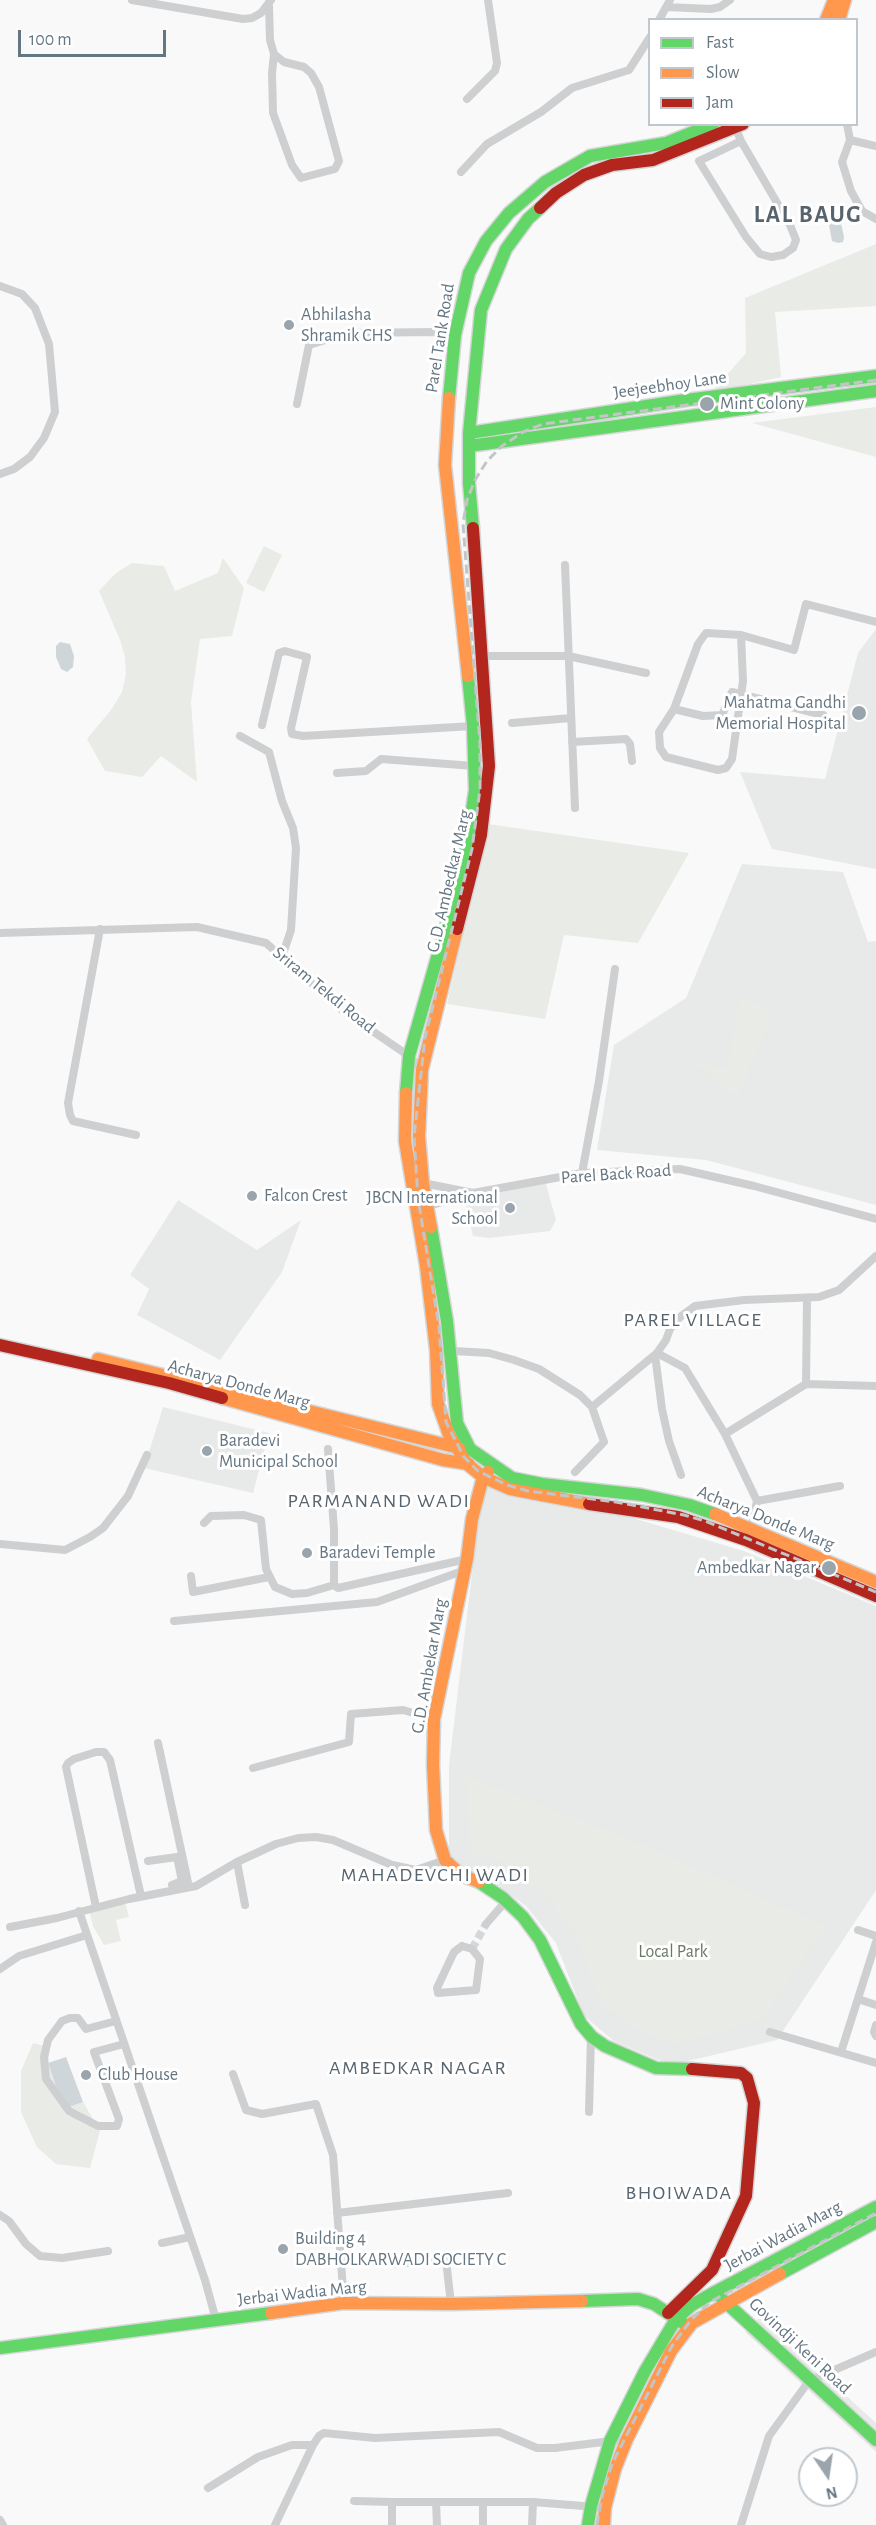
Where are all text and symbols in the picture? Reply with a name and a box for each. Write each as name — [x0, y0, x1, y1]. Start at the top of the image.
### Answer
scale bar — [21, 18, 170, 56]
legend — [648, 18, 858, 126]
text: 100 m — [29, 31, 72, 49]
text: Fast — [706, 34, 734, 52]
text: Slow — [706, 64, 739, 82]
text: Jam — [706, 94, 734, 112]
district label: LAL BAUG — [754, 201, 862, 229]
street label: Parel Tank Road — [421, 282, 459, 394]
place label: Abhilasha Shramik CHS — [301, 304, 392, 346]
marker: Abhilasha Shramik CHS — [282, 318, 296, 332]
street label: Jeejeebhoy Lane — [612, 366, 728, 404]
place label: Mint Colony — [720, 393, 804, 415]
marker: Mint Colony — [698, 395, 716, 413]
place label: Mahatma Gandhi Memorial Hospital — [715, 692, 846, 734]
marker: Mahatma Gandhi Memorial Hospital — [850, 704, 868, 722]
street label: G.D. Ambedkar Marg — [422, 808, 476, 954]
street label: Sriram Tekdi Road — [268, 942, 380, 1038]
street label: Parel Back Road — [560, 1159, 672, 1189]
place label: Falcon Crest — [264, 1185, 347, 1207]
place label: JBCN International School — [366, 1187, 498, 1230]
marker: Falcon Crest — [245, 1189, 259, 1203]
marker: JBCN International School — [503, 1201, 517, 1215]
district label: PAREL VILLAGE — [623, 1308, 763, 1332]
street label: Acharya Donde Marg — [166, 1355, 312, 1413]
place label: Baradevi Municipal School — [219, 1430, 338, 1472]
marker: Baradevi Municipal School — [200, 1444, 214, 1458]
street label: Acharya Donde Marg — [694, 1481, 838, 1555]
district label: PARMANAND WADI — [288, 1489, 470, 1513]
place label: Baradevi Temple — [319, 1542, 436, 1564]
marker: Baradevi Temple — [300, 1546, 314, 1560]
place label: Ambedkar Nagar — [697, 1557, 816, 1579]
marker: Ambedkar Nagar — [820, 1559, 838, 1577]
street label: G.D. Ambekar Marg — [407, 1597, 451, 1735]
district label: MAHADEVCHI WADI — [341, 1863, 529, 1887]
park label: Local Park — [638, 1941, 708, 1963]
district label: AMBEDKAR NAGAR — [329, 2056, 507, 2080]
place label: Club House — [98, 2064, 178, 2086]
marker: Club House — [79, 2068, 93, 2082]
district label: BHOIWADA — [626, 2181, 732, 2205]
street label: Jerbai Wadia Marg — [721, 2196, 845, 2276]
place label: Building 4 DABHOLKARWADI SOCIETY C — [295, 2228, 506, 2270]
marker: Building 4 DABHOLKARWADI SOCIETY C — [276, 2242, 290, 2256]
street label: Jerbai Wadia Marg — [237, 2275, 367, 2311]
street label: Govindji Keni Road — [744, 2293, 856, 2399]
north arrow — [798, 2447, 858, 2507]
text: N — [824, 2484, 839, 2502]

